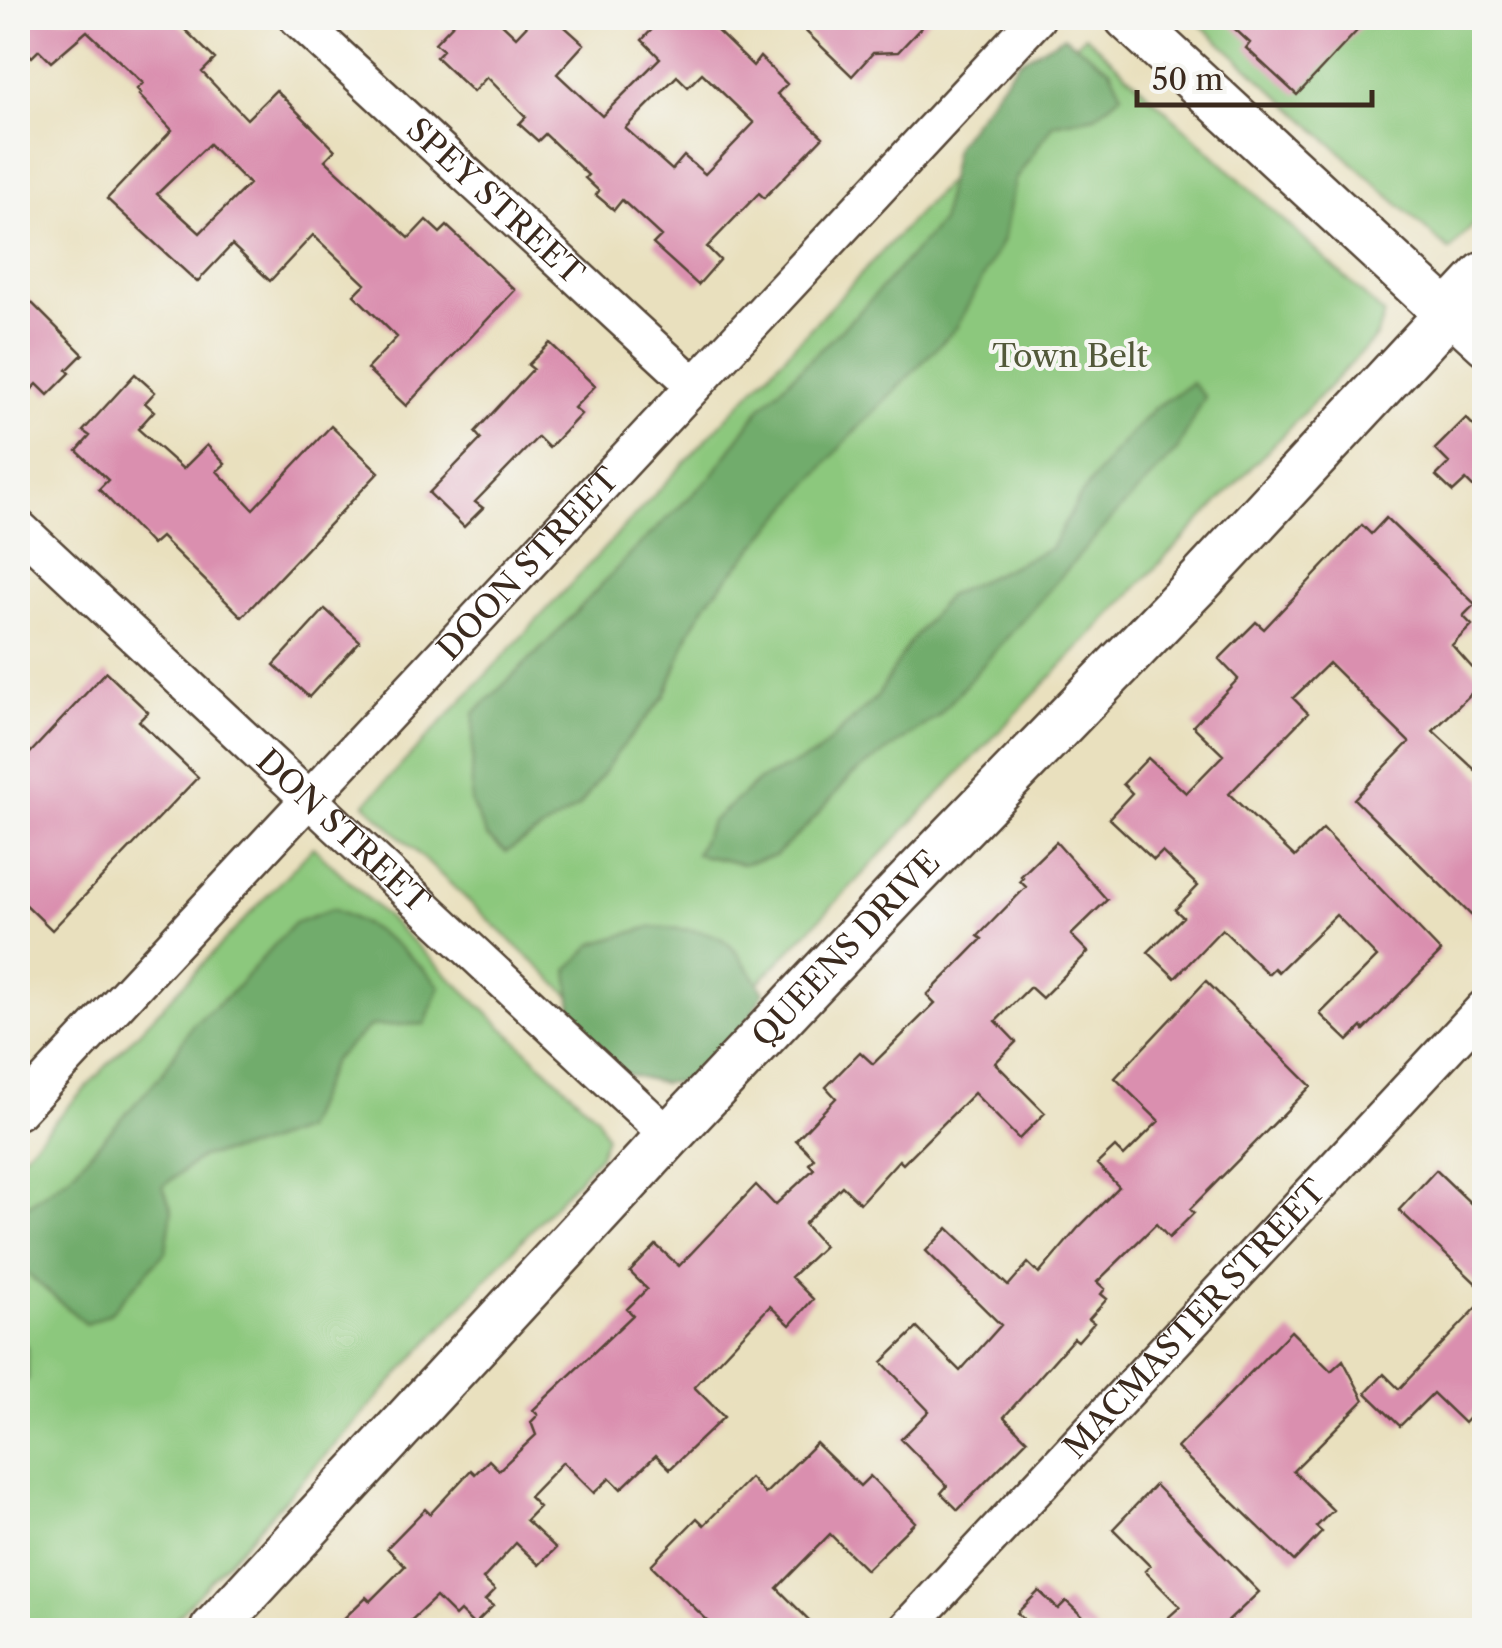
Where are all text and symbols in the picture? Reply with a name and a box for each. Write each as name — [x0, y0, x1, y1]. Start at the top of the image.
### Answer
scale bar — [1137, 45, 1372, 107]
text: 50 m — [1152, 61, 1223, 98]
street label: SPEY STREET — [399, 110, 592, 292]
park label: Town Belt — [992, 336, 1149, 375]
street label: DOON STREET — [429, 459, 627, 668]
street label: DON STREET — [249, 741, 438, 921]
street label: QUEENS DRIVE — [744, 842, 948, 1055]
street label: MACMASTER STREET — [1055, 1171, 1333, 1466]

